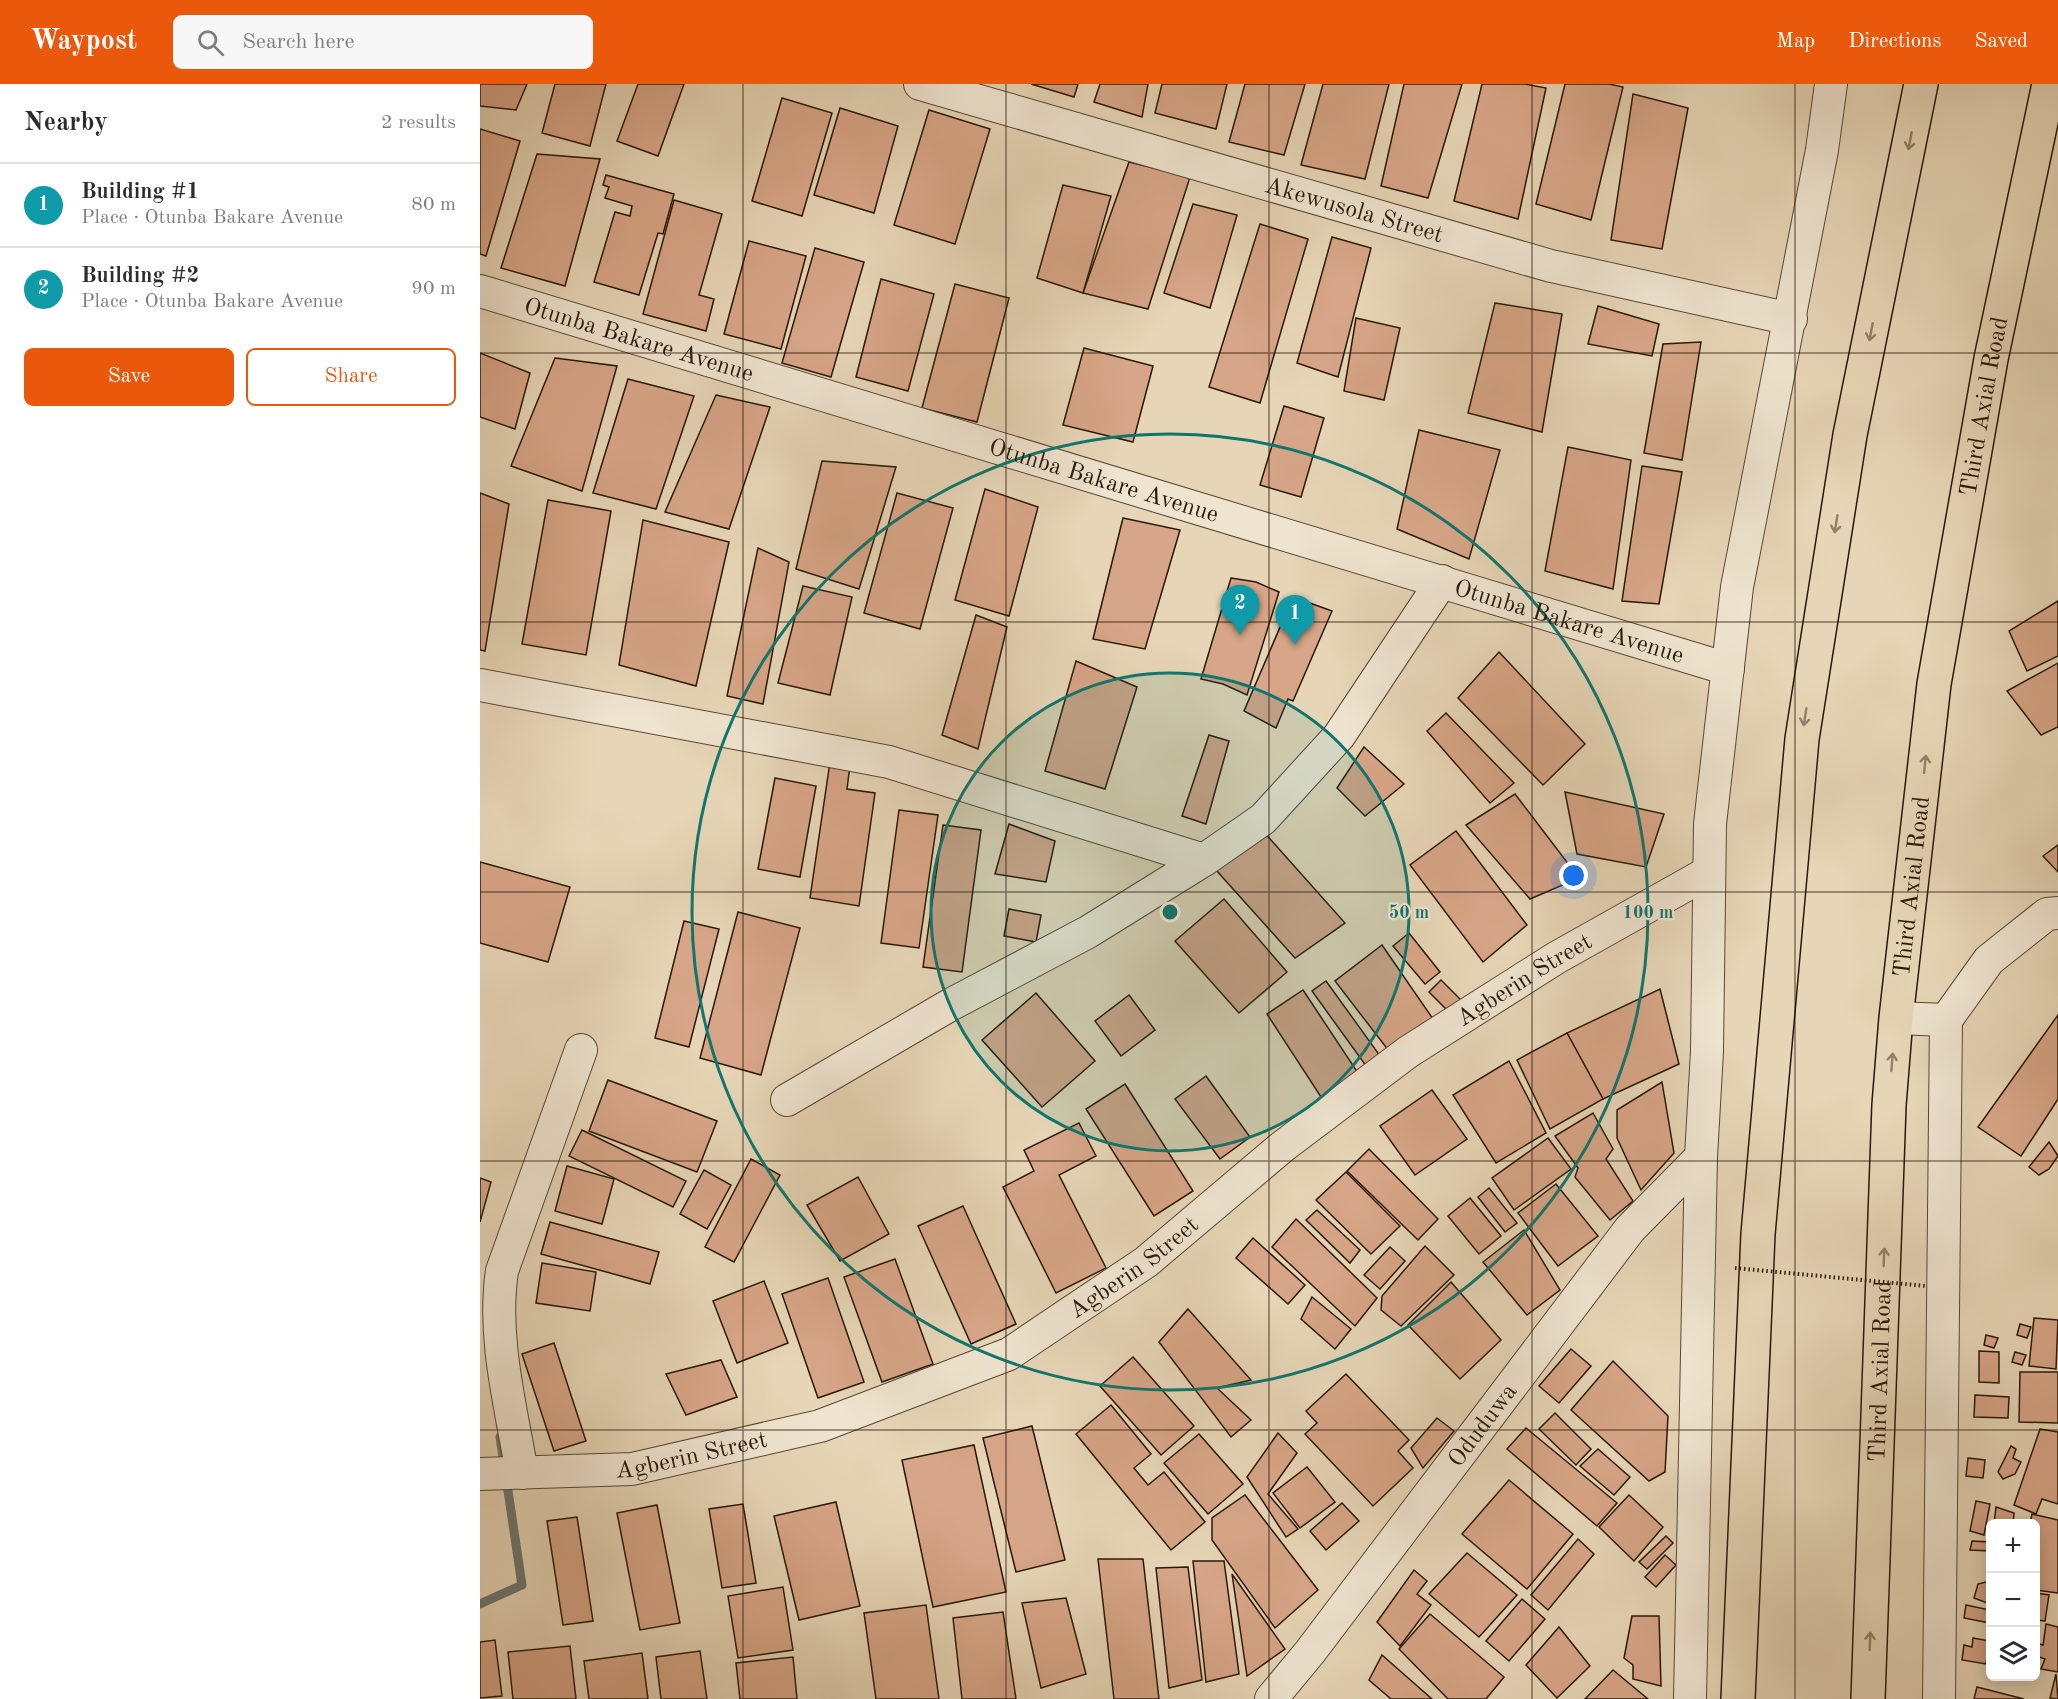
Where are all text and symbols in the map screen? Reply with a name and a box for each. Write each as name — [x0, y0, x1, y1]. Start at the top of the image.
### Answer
search box — [173, 15, 593, 69]
icon: search — [194, 26, 227, 59]
text: Waypost — [30, 28, 137, 56]
text: Search here — [242, 31, 355, 53]
text: Map — [1776, 31, 1815, 52]
text: Directions — [1848, 31, 1942, 52]
text: Saved — [1975, 31, 2028, 52]
text: Nearby — [24, 110, 108, 136]
text: 2 results — [381, 113, 456, 133]
one-way arrow — [1904, 131, 1915, 151]
street label: Akewusola Street — [1262, 174, 1446, 248]
text: Building #1 — [81, 181, 199, 203]
text: 1 — [38, 195, 49, 215]
text: 80 m — [411, 195, 456, 215]
text: Place · Otunba Bakare Avenue — [81, 208, 343, 228]
text: Building #2 — [81, 265, 199, 287]
text: 2 — [38, 279, 49, 299]
text: 90 m — [411, 279, 456, 299]
text: Place · Otunba Bakare Avenue — [81, 292, 343, 312]
street label: Otunba Bakare Avenue — [521, 295, 756, 387]
street label: Third Axial Road — [1957, 315, 2014, 498]
one-way arrow — [1865, 322, 1876, 342]
button: Save — [24, 348, 234, 406]
button: Share — [246, 348, 456, 406]
street label: Otunba Bakare Avenue — [986, 436, 1221, 528]
one-way arrow — [1830, 514, 1841, 534]
street label: Otunba Bakare Avenue — [1451, 577, 1686, 669]
pin: 2 — [1220, 586, 1260, 635]
pin: 1 — [1276, 596, 1314, 645]
one-way arrow — [1800, 706, 1811, 726]
one-way arrow — [1919, 754, 1930, 774]
street label: Third Axial Road — [1891, 795, 1935, 978]
your location — [1559, 861, 1588, 890]
centre of rings — [1160, 902, 1180, 922]
text: 50 m — [1389, 904, 1429, 922]
text: 100 m — [1623, 904, 1673, 922]
street label: Agberin Street — [1453, 930, 1597, 1032]
one-way arrow — [1887, 1053, 1898, 1072]
street label: Agberin Street — [1065, 1213, 1204, 1324]
one-way arrow — [1878, 1247, 1889, 1267]
street label: Third Axial Road — [1866, 1280, 1897, 1462]
street label: Oduduwa — [1445, 1380, 1522, 1472]
street label: Agberin Street — [615, 1428, 770, 1484]
map controls — [1986, 1519, 2040, 1681]
button: + — [1986, 1519, 2040, 1573]
button: − — [1986, 1573, 2040, 1627]
button: layers — [1986, 1627, 2040, 1681]
one-way arrow — [1864, 1631, 1876, 1651]

